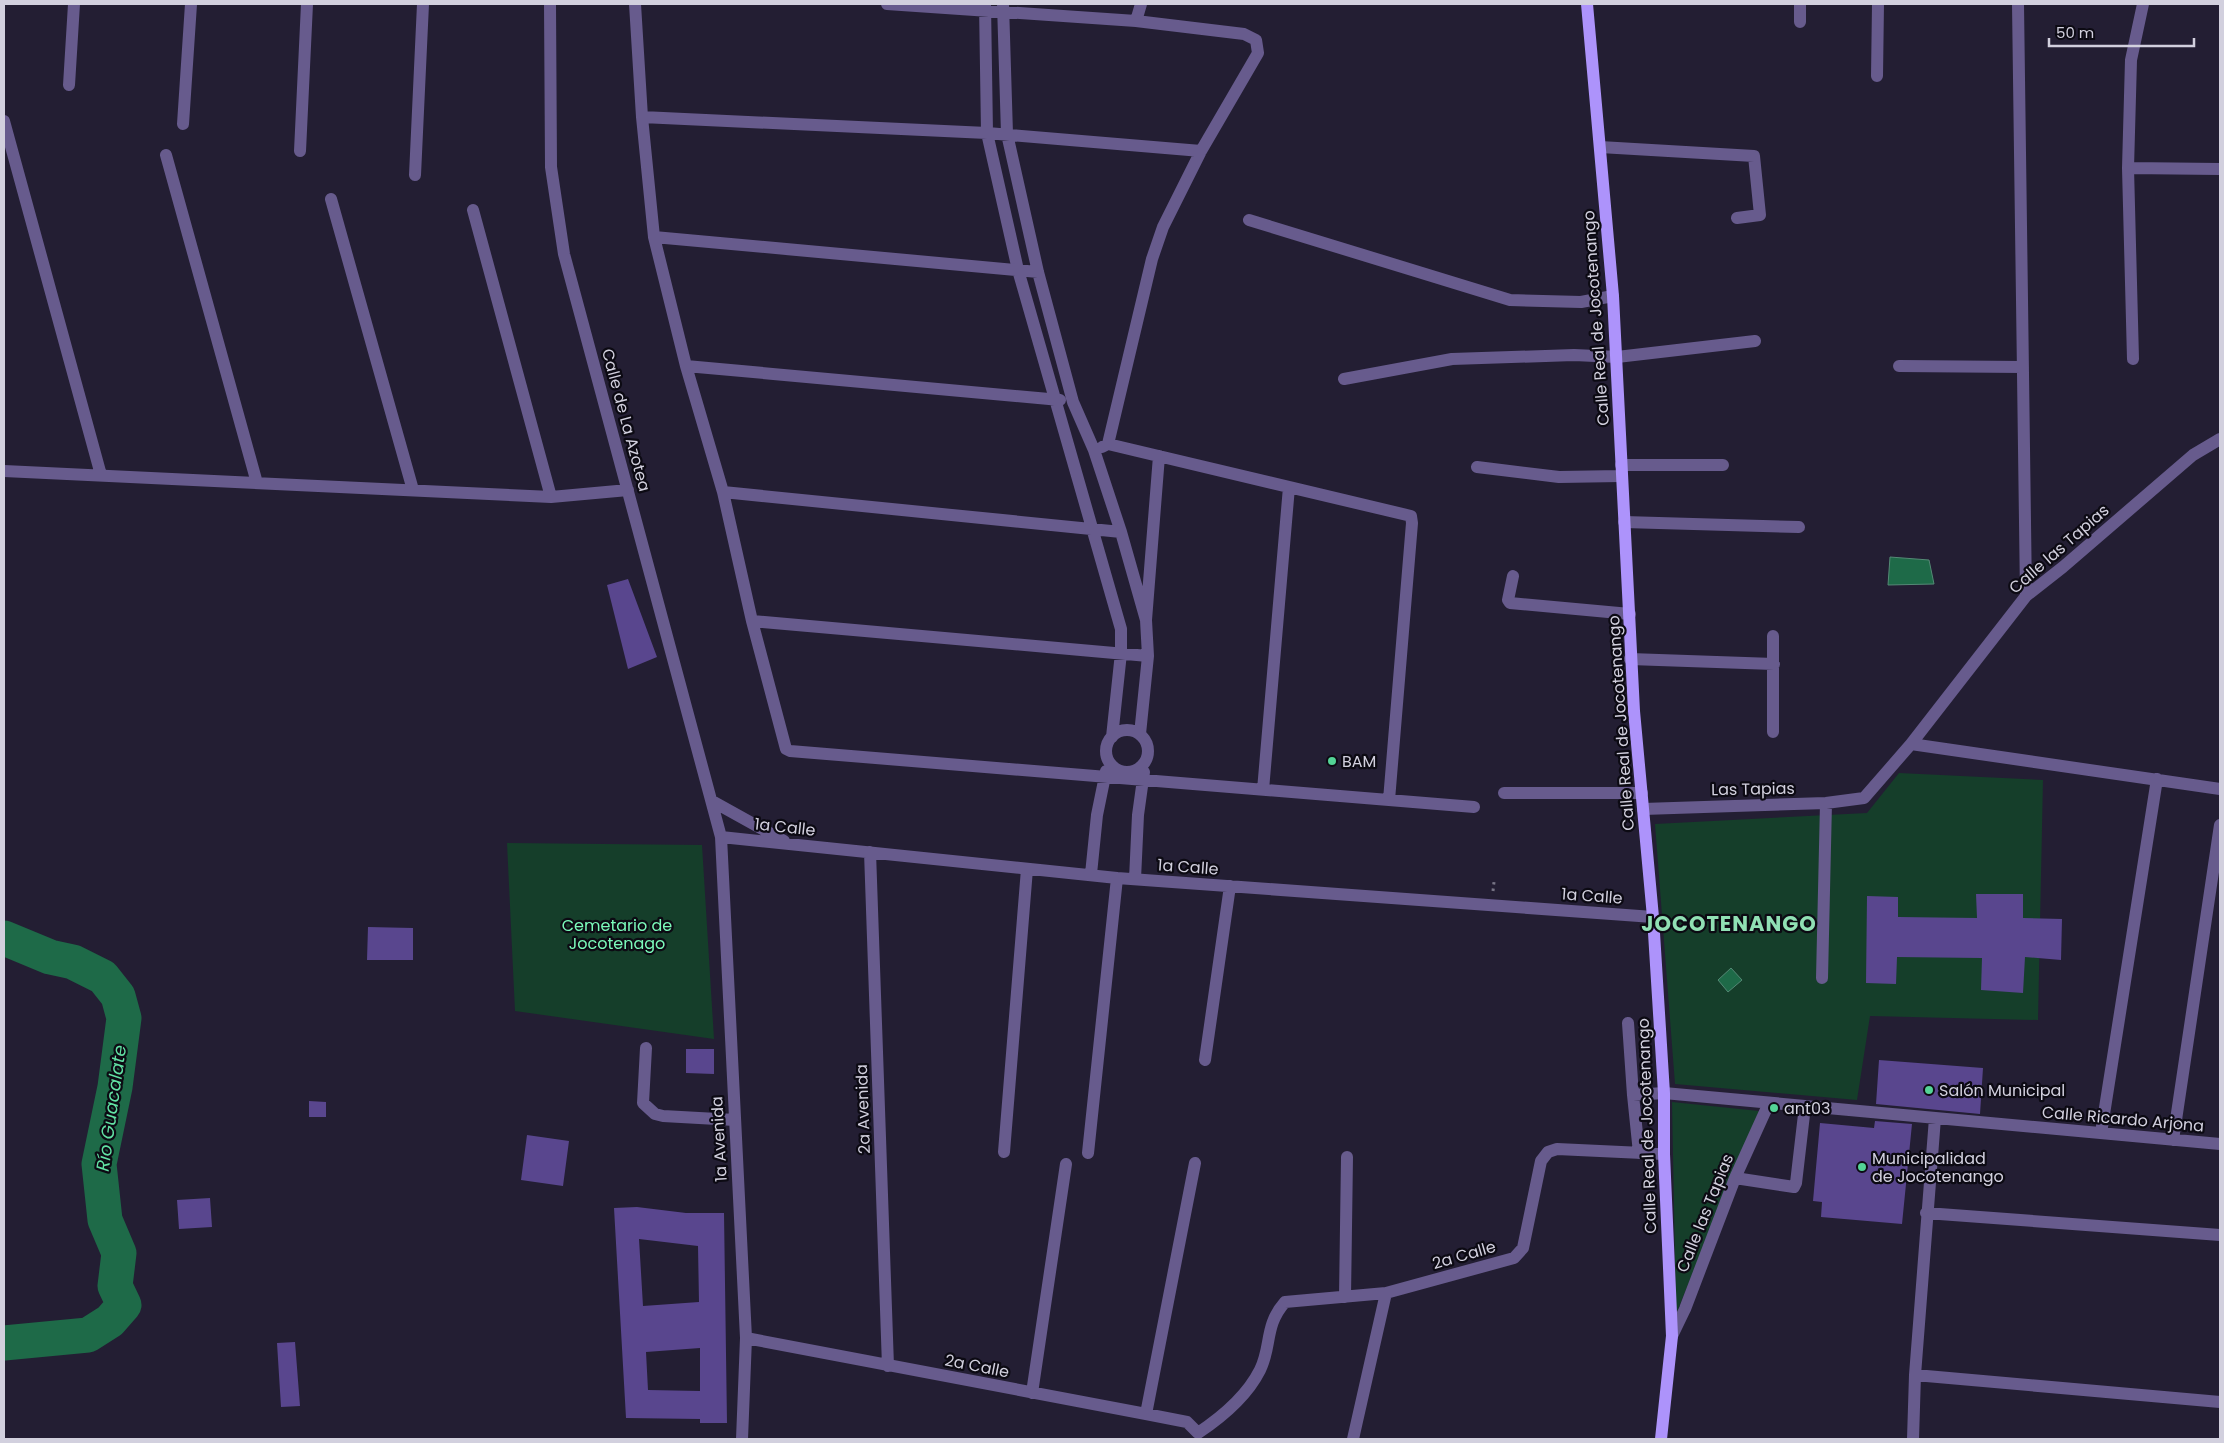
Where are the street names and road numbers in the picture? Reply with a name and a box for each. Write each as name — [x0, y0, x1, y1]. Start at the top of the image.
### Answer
street label: Calle Real de Jocotenango — [1577, 210, 1615, 426]
street label: Calle de La Azotea — [596, 346, 656, 494]
street label: Calle las Tapias — [2004, 499, 2114, 599]
street label: Calle Real de Jocotenango — [1602, 615, 1640, 831]
street label: Las Tapias — [1711, 777, 1795, 801]
street label: 1a Calle — [753, 812, 817, 842]
street label: 1a Calle — [1157, 853, 1219, 881]
street label: 1a Calle — [1561, 882, 1623, 910]
street label: Calle Real de Jocotenango — [1632, 1018, 1662, 1234]
street label: 2a Avenida — [850, 1064, 876, 1154]
street label: 1a Avenida — [705, 1096, 733, 1182]
street label: Calle Ricardo Arjona — [2041, 1100, 2205, 1138]
street label: Calle las Tapias — [1671, 1150, 1739, 1276]
street label: 2a Calle — [1429, 1235, 1499, 1275]
street label: 2a Calle — [943, 1348, 1011, 1384]

